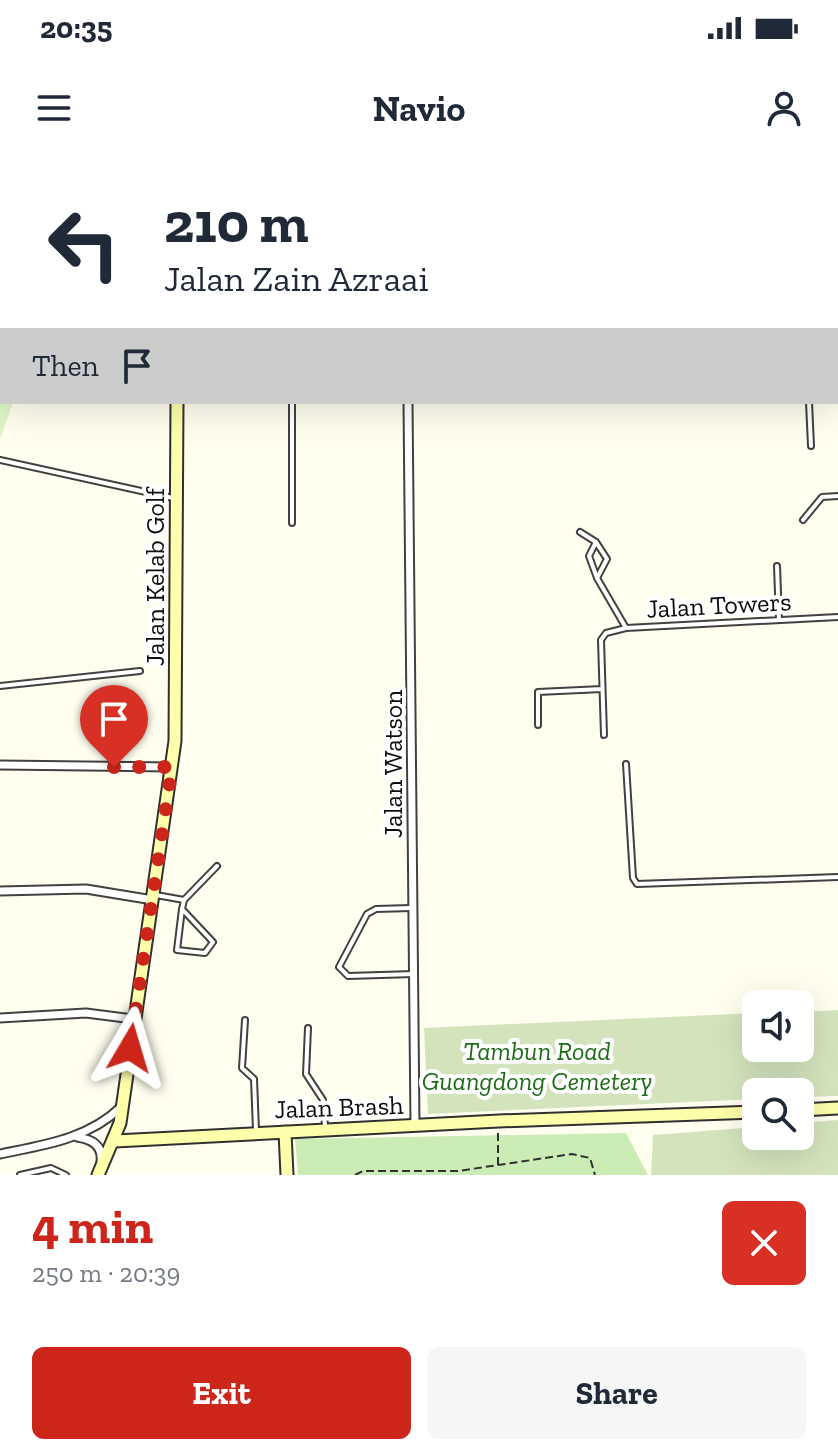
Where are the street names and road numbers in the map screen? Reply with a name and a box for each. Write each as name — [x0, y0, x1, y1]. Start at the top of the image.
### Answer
street label: Jalan Kelab Golf — [139, 486, 171, 666]
street label: Jalan Towers — [646, 585, 792, 625]
street label: Jalan Watson — [377, 690, 409, 838]
street label: Jalan Brash — [274, 1089, 405, 1125]

